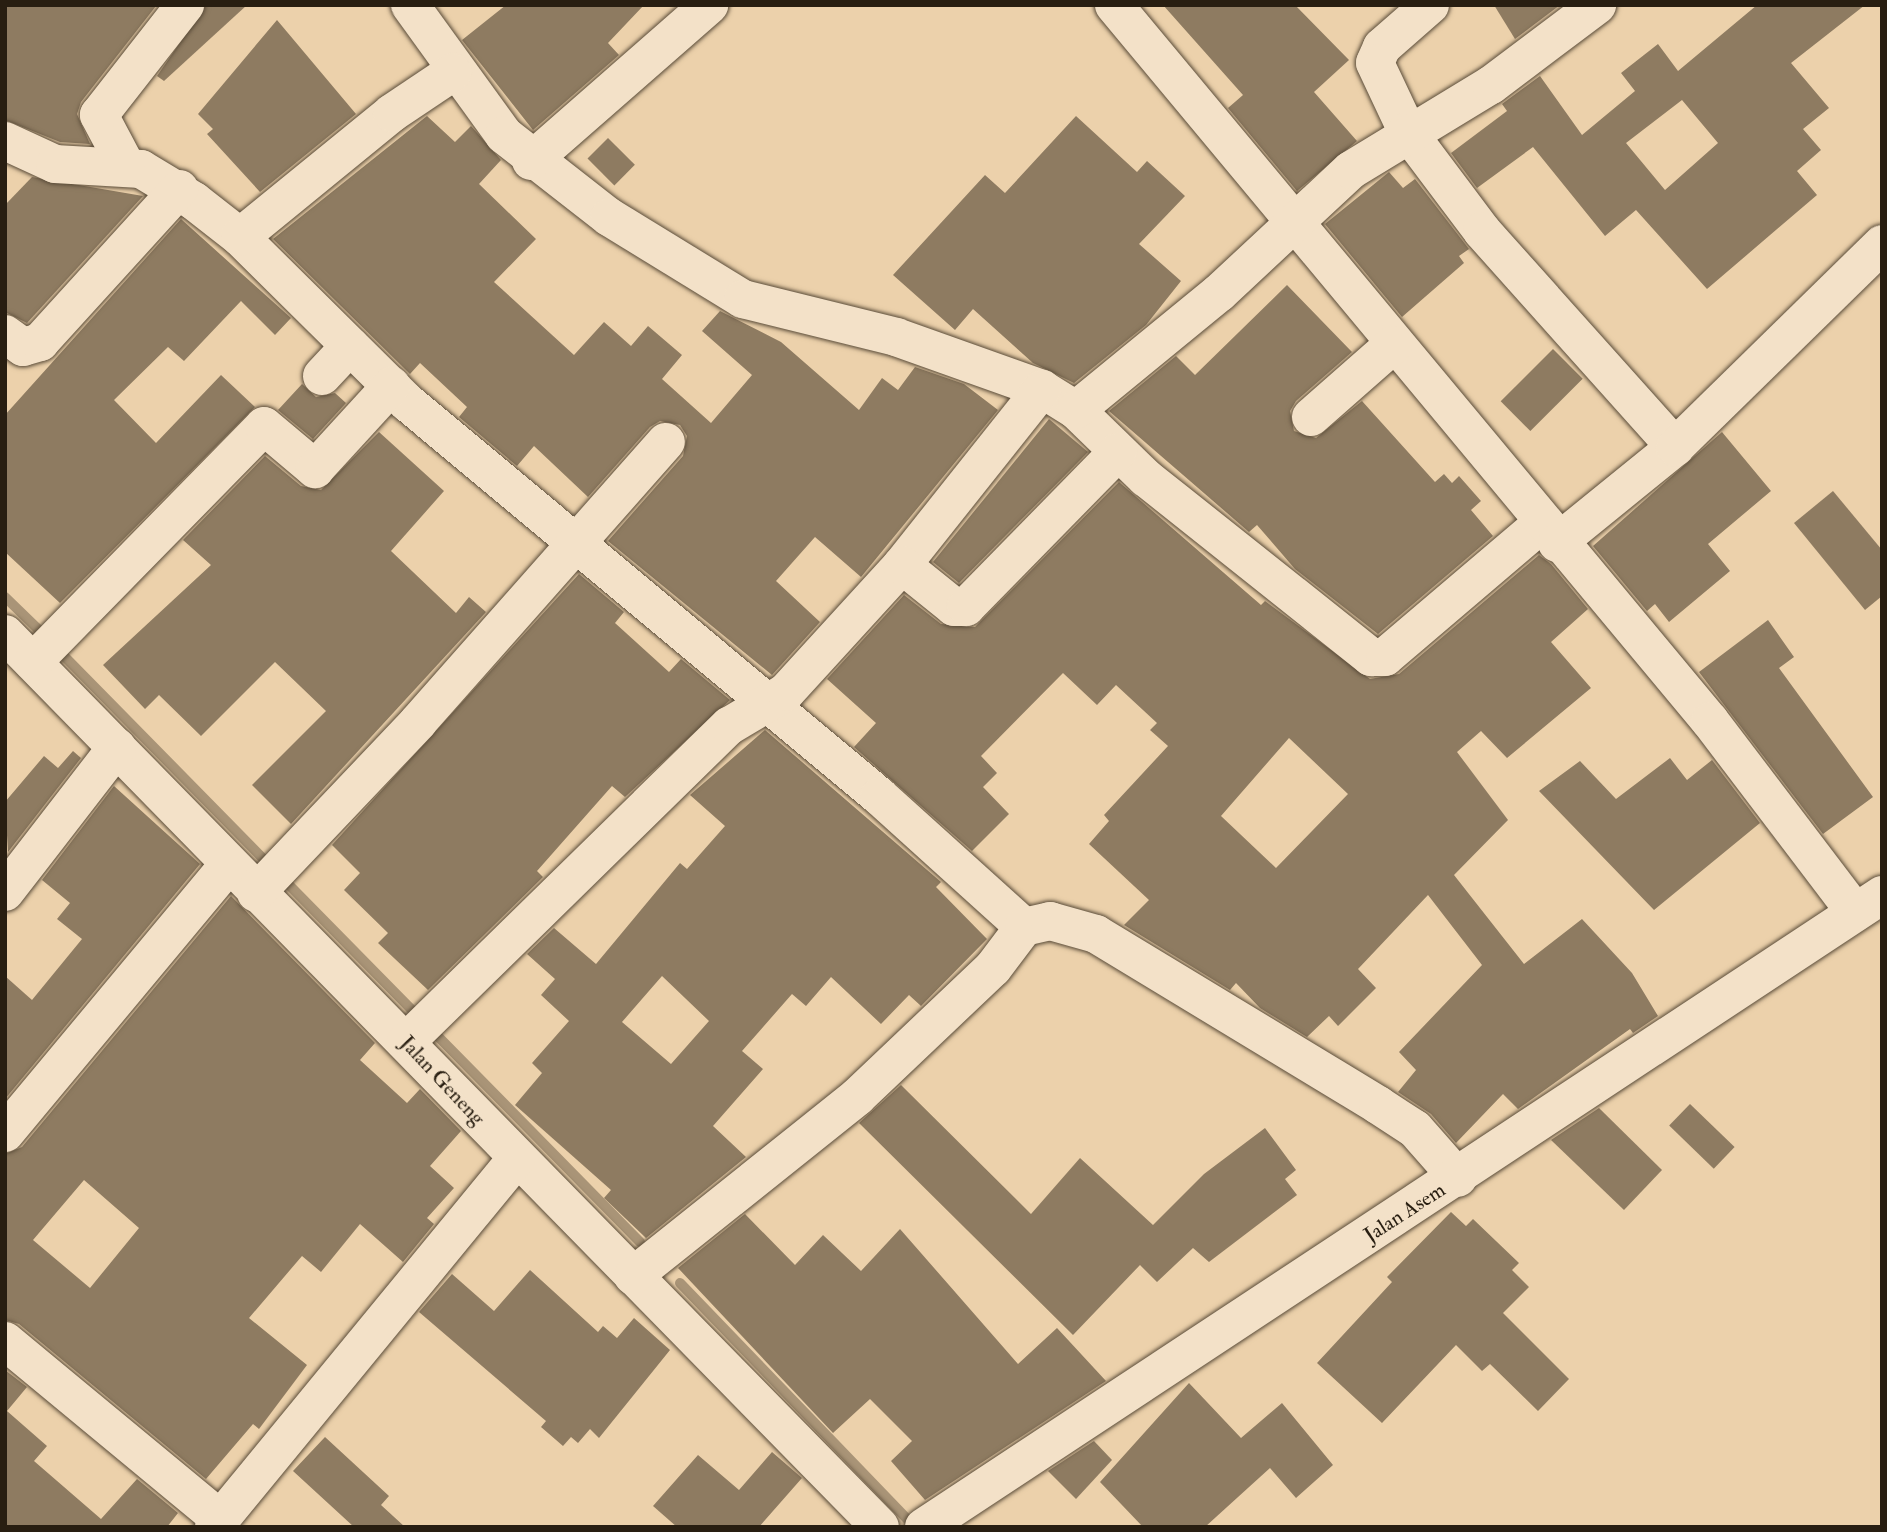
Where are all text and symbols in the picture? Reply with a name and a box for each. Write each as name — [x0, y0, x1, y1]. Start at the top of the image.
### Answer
street label: Jalan Geneng — [394, 1031, 490, 1131]
street label: Jalan Asem — [1360, 1177, 1450, 1249]

